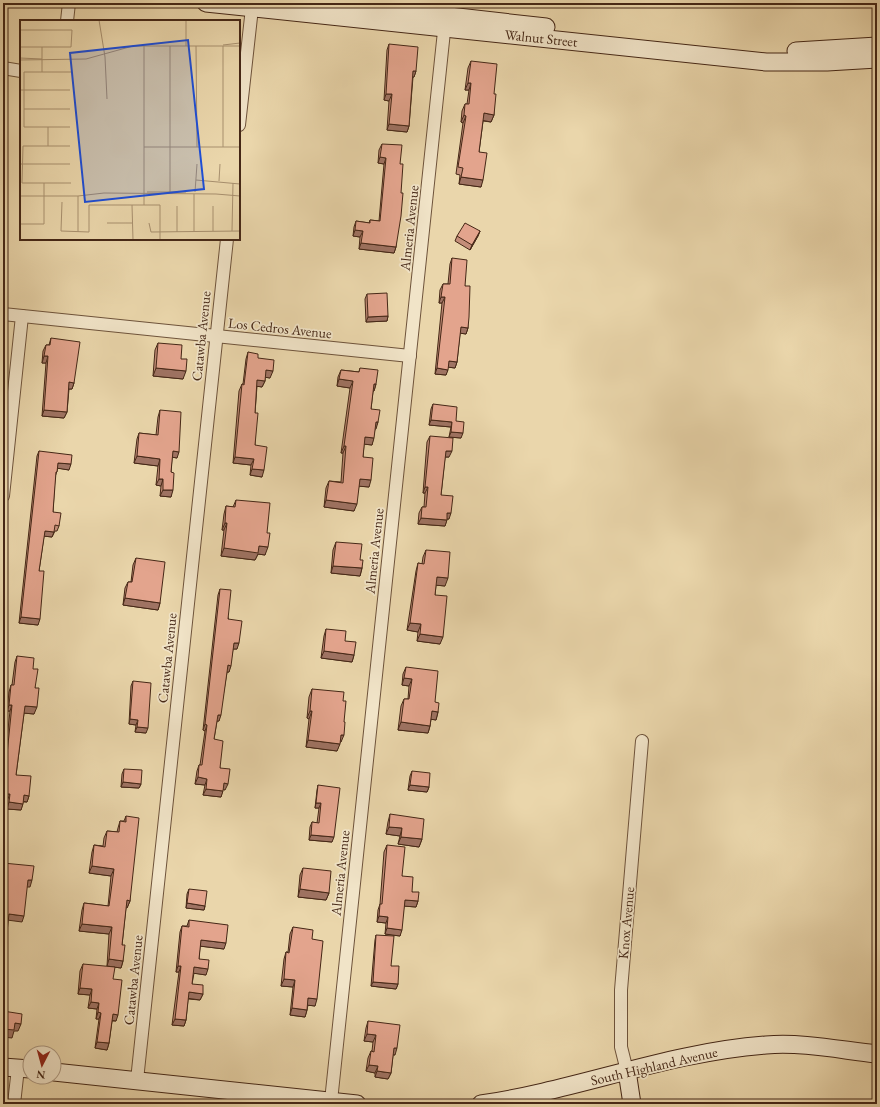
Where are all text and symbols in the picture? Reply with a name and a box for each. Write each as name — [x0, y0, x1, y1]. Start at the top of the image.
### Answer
inset map — [20, 20, 240, 240]
street label: Walnut Street — [504, 25, 579, 51]
street label: Almeria Avenue — [395, 184, 423, 273]
street label: Catawba Avenue — [187, 290, 215, 382]
street label: Los Cedros Avenue — [227, 314, 333, 342]
street label: Almeria Avenue — [360, 507, 388, 596]
street label: Catawba Avenue — [153, 612, 181, 704]
street label: Almeria Avenue — [326, 829, 354, 918]
street label: Knox Avenue — [614, 886, 638, 960]
street label: Catawba Avenue — [119, 934, 147, 1026]
street label: South Highland Avenue — [589, 1043, 720, 1089]
north arrow — [22, 1045, 62, 1085]
text: N — [36, 1068, 46, 1082]

